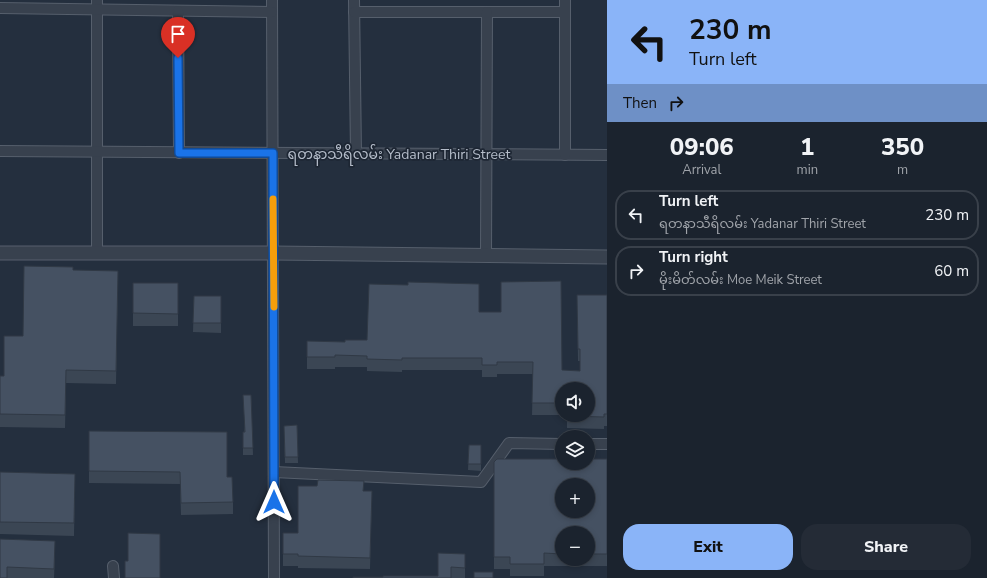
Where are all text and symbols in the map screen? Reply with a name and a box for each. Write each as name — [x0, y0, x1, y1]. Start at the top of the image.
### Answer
text: 230 m — [689, 11, 772, 49]
icon: left — [623, 16, 675, 68]
pin — [161, 17, 195, 58]
icon: arrive — [167, 23, 189, 45]
text: Turn left — [689, 47, 757, 71]
icon: right — [665, 92, 687, 114]
text: Then — [623, 93, 657, 113]
text: 09:06 — [670, 131, 734, 163]
text: 1 — [800, 131, 815, 163]
text: 350 — [881, 131, 924, 163]
street label: ရတနာသီရိလမ်း Yadanar Thiri Street — [288, 144, 510, 166]
text: Arrival — [682, 161, 721, 179]
text: min — [797, 161, 818, 179]
text: m — [897, 161, 908, 179]
text: Turn left — [659, 191, 718, 211]
icon: left — [625, 204, 647, 226]
text: 230 m — [925, 205, 969, 225]
text: ရတနာသီရိလမ်း Yadanar Thiri Street — [659, 215, 866, 233]
text: Turn right — [659, 247, 728, 267]
icon: right — [625, 260, 647, 282]
text: 60 m — [934, 261, 969, 281]
text: မိုးမိတ်လမ်း Moe Meik Street — [659, 271, 822, 289]
map controls — [555, 382, 595, 566]
button: sound — [555, 382, 595, 422]
button: layers — [555, 430, 595, 470]
button: + — [555, 478, 595, 518]
position arrow — [253, 481, 295, 523]
button: Exit — [623, 524, 793, 570]
button: Share — [801, 524, 971, 570]
button: − — [555, 526, 595, 566]

